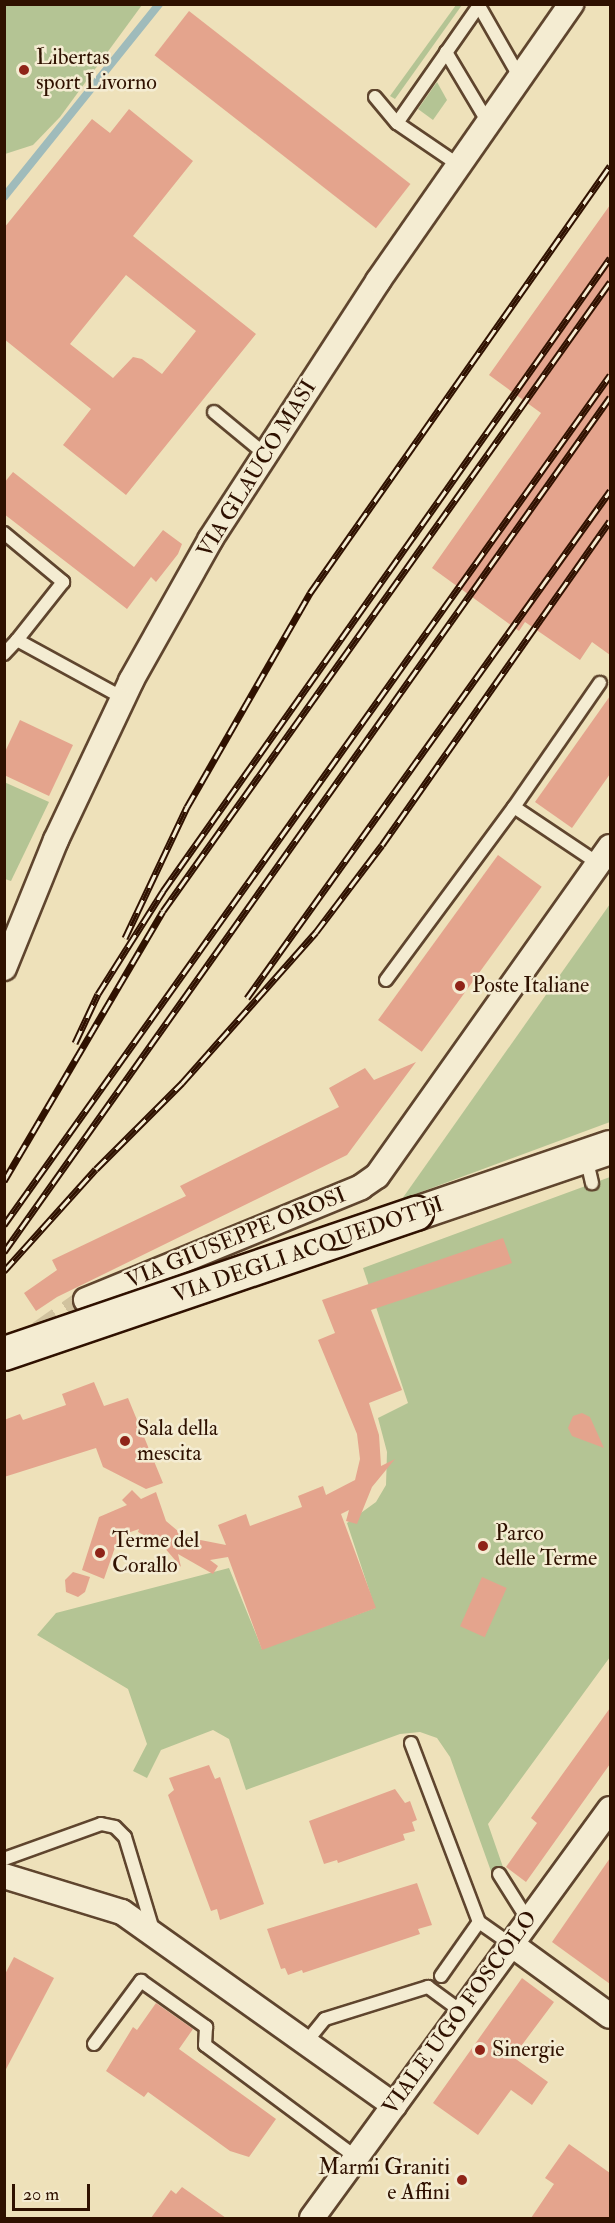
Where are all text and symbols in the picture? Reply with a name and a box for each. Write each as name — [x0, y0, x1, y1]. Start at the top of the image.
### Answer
place label: Libertas sport Livorno — [36, 44, 157, 96]
marker: Libertas sport Livorno — [17, 63, 31, 77]
street label: VIA GLAUCO MASI — [192, 375, 322, 563]
place label: Poste Italiane — [472, 973, 589, 999]
marker: Poste Italiane — [453, 979, 467, 993]
street label: VIA GIUSEPPE OROSI — [122, 1182, 350, 1294]
street label: VIA DEGLI ACQUEDOTTI — [169, 1191, 447, 1309]
place label: Sala della mescita — [137, 1415, 218, 1466]
marker: Sala della mescita — [118, 1434, 132, 1448]
place label: Parco delle Terme — [495, 1520, 597, 1572]
place label: Terme del Corallo — [112, 1527, 199, 1579]
marker: Parco delle Terme — [476, 1539, 490, 1553]
marker: Terme del Corallo — [93, 1546, 107, 1560]
street label: VIALE UGO FOSCOLO — [377, 1906, 543, 2120]
place label: Sinergie — [492, 2037, 564, 2063]
marker: Sinergie — [473, 2043, 487, 2057]
place label: Marmi Graniti e Affini — [318, 2154, 450, 2206]
scale bar — [15, 2172, 93, 2210]
marker: Marmi Graniti e Affini — [455, 2173, 469, 2187]
text: 20 m — [23, 2183, 59, 2206]

